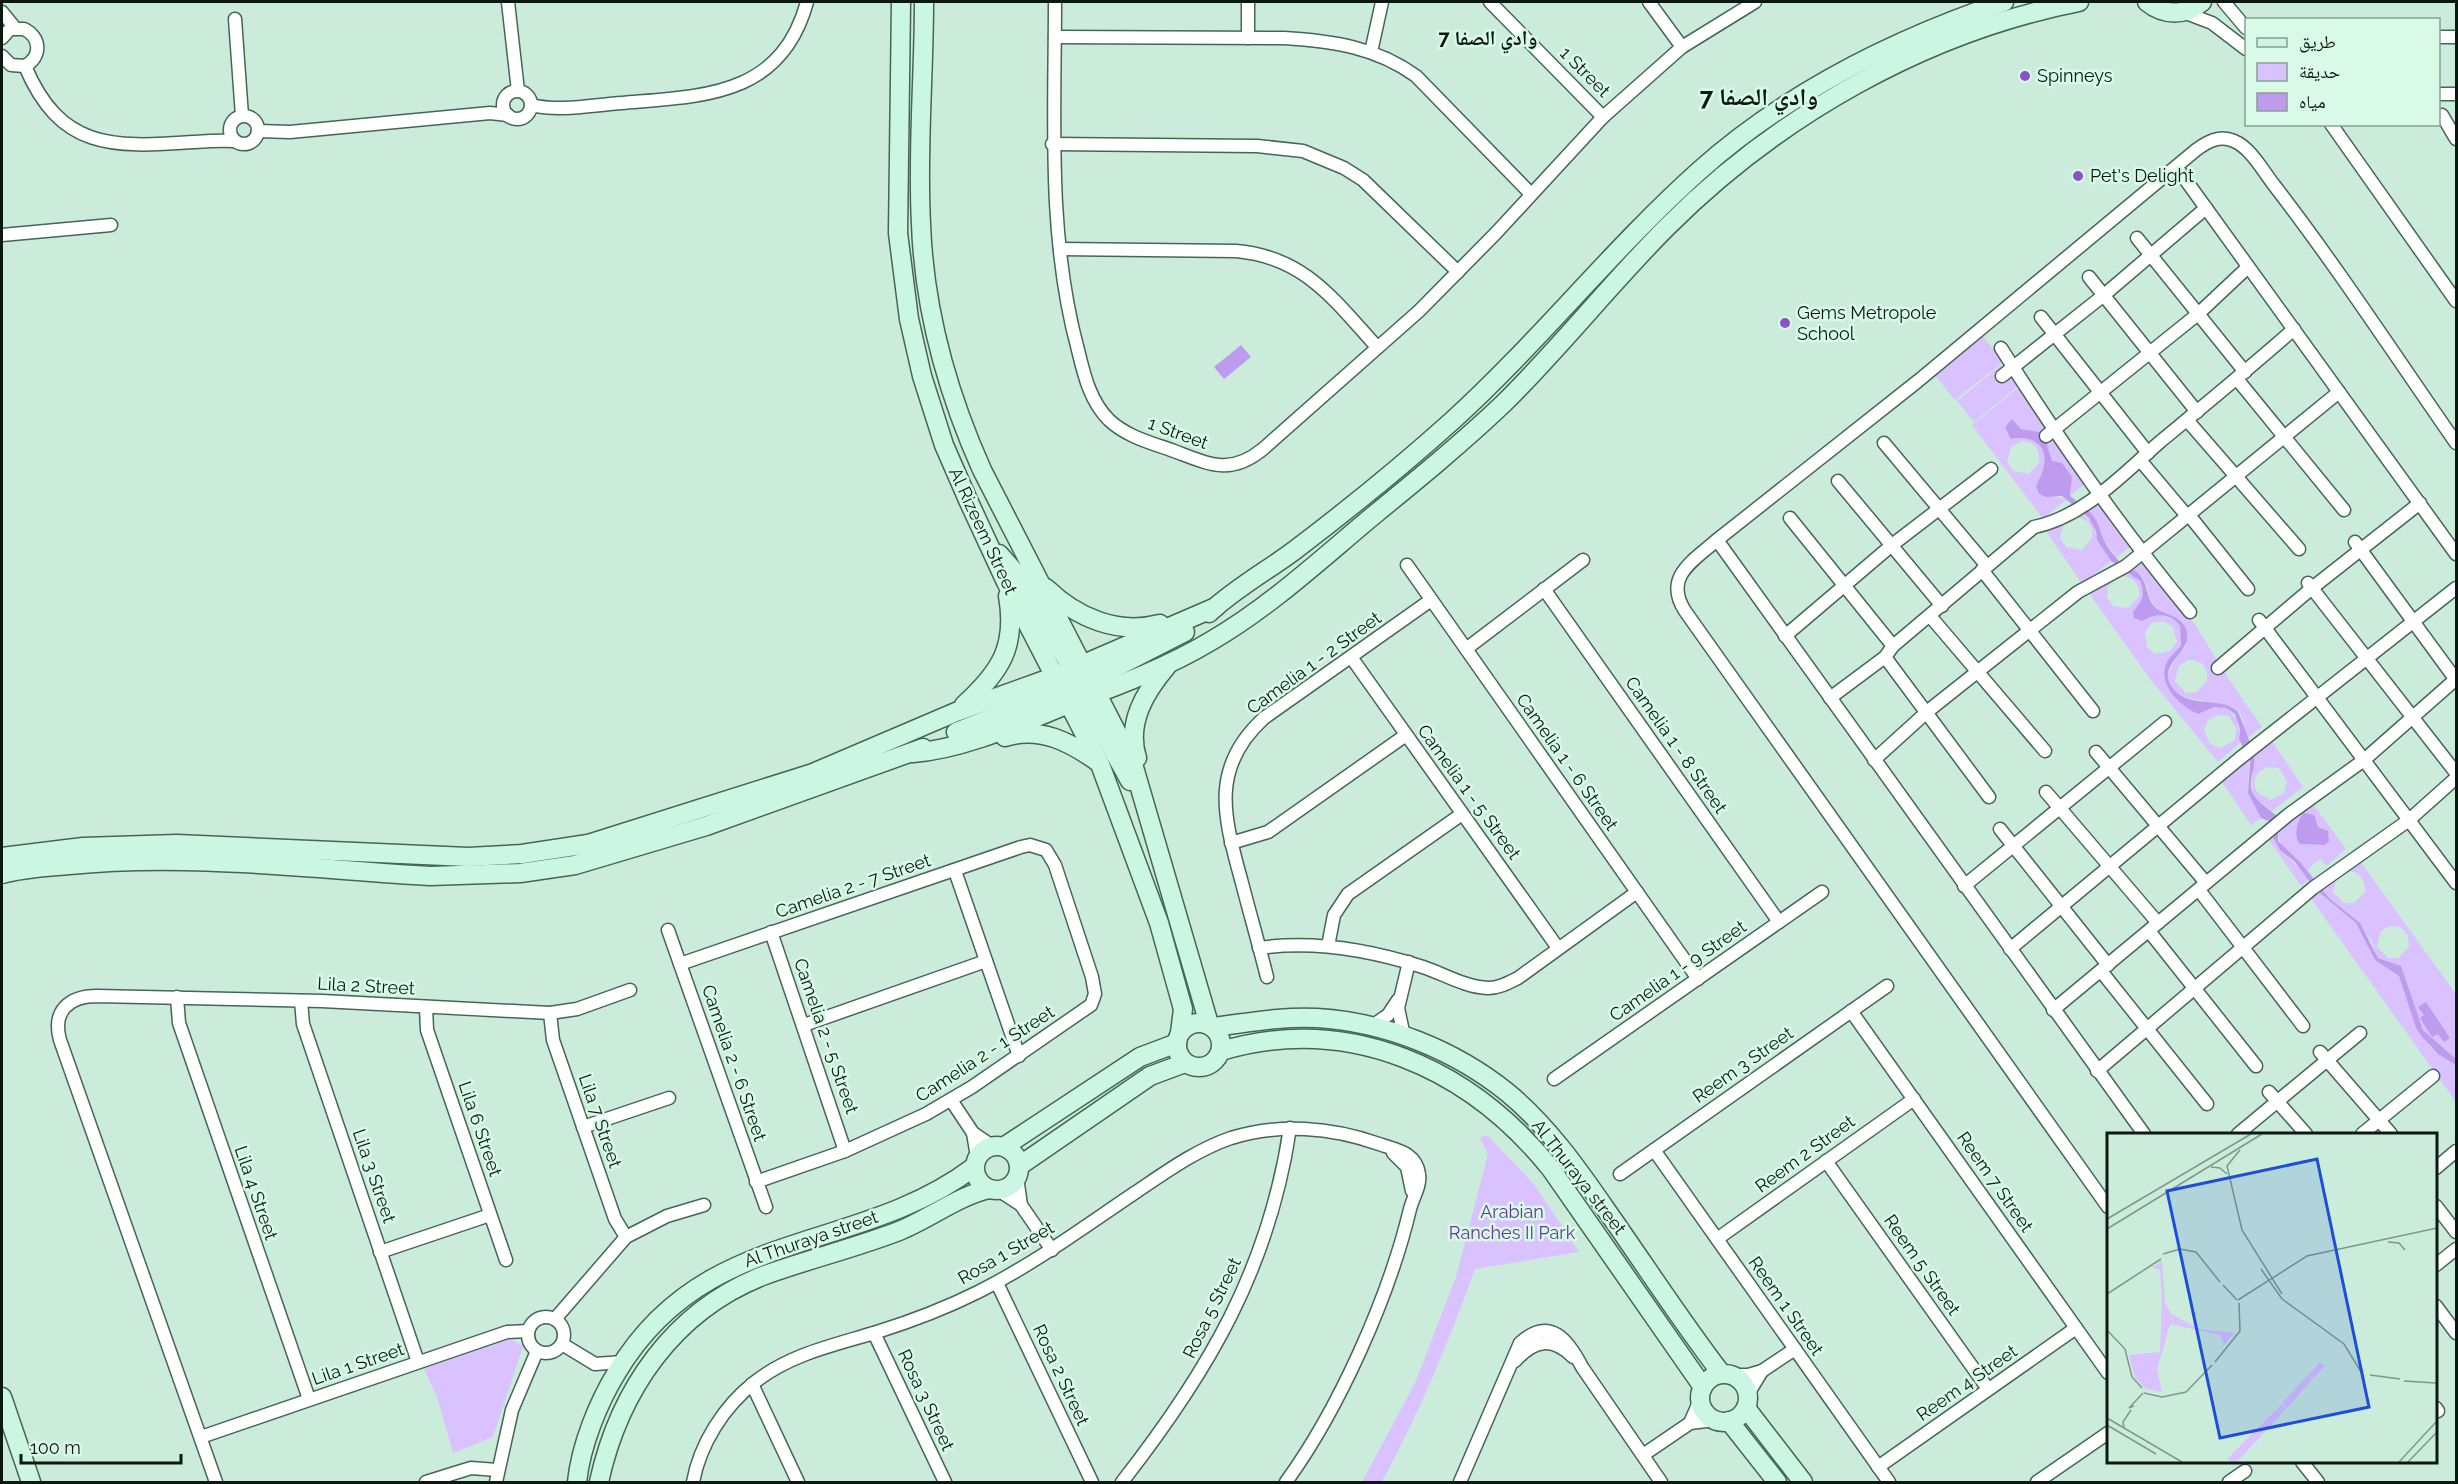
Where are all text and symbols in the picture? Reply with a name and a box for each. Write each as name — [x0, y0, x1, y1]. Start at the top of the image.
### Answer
legend — [2245, 18, 2440, 126]
district label: وادي الصفا 7 — [1439, 26, 1537, 54]
text: طريق — [2299, 31, 2336, 53]
street label: 1 Street — [1556, 42, 1615, 101]
text: حديقة — [2299, 61, 2340, 82]
place label: Spinneys — [2037, 65, 2113, 86]
marker: Spinneys — [2018, 69, 2032, 83]
district label: وادي الصفا 7 — [1700, 82, 1818, 116]
text: مياه — [2299, 91, 2326, 112]
place label: Pet's Delight — [2090, 165, 2194, 186]
marker: Pet's Delight — [2071, 169, 2085, 183]
place label: Gems Metropole School — [1797, 302, 1937, 344]
marker: Gems Metropole School — [1778, 316, 1792, 330]
street label: 1 Street — [1145, 412, 1211, 453]
street label: Al Rizeem Street — [945, 464, 1022, 598]
street label: Camelia 1 - 2 Street — [1242, 607, 1385, 718]
street label: Camelia 1 - 8 Street — [1621, 672, 1732, 817]
street label: Camelia 1 - 6 Street — [1512, 689, 1623, 834]
street label: Camelia 1 - 5 Street — [1414, 720, 1525, 863]
street label: Camelia 2 - 7 Street — [772, 849, 933, 922]
street label: Camelia 1 - 9 Street — [1605, 916, 1750, 1026]
street label: Camelia 2 - 5 Street — [790, 955, 863, 1116]
street label: Lila 2 Street — [317, 972, 415, 999]
street label: Camelia 2 - 6 Street — [698, 982, 771, 1144]
street label: Camelia 2 - 1 Street — [912, 1001, 1058, 1106]
street label: Reem 3 Street — [1688, 1022, 1797, 1107]
street label: Lila 7 Street — [575, 1071, 626, 1171]
street label: Lila 6 Street — [454, 1079, 507, 1179]
street label: Reem 2 Street — [1751, 1111, 1858, 1197]
street label: Al Thuraya street — [1528, 1115, 1631, 1238]
street label: Lila 3 Street — [349, 1126, 400, 1226]
street label: Reem 7 Street — [1953, 1127, 2038, 1236]
inset map — [2107, 1133, 2437, 1463]
street label: Lila 4 Street — [231, 1143, 282, 1243]
park label: Arabian Ranches II Park — [1449, 1201, 1576, 1243]
street label: Al Thuraya street — [741, 1206, 881, 1271]
street label: Reem 5 Street — [1880, 1210, 1965, 1319]
street label: Rosa 1 Street — [954, 1217, 1058, 1289]
street label: Reem 1 Street — [1745, 1252, 1828, 1359]
street label: Rosa 5 Street — [1178, 1254, 1245, 1362]
street label: Rosa 2 Street — [1029, 1321, 1094, 1429]
street label: Lila 1 Street — [309, 1338, 407, 1389]
street label: Reem 4 Street — [1912, 1340, 2021, 1425]
street label: Rosa 3 Street — [894, 1346, 959, 1454]
scale bar — [21, 1427, 182, 1465]
text: 100 m — [30, 1437, 81, 1458]

